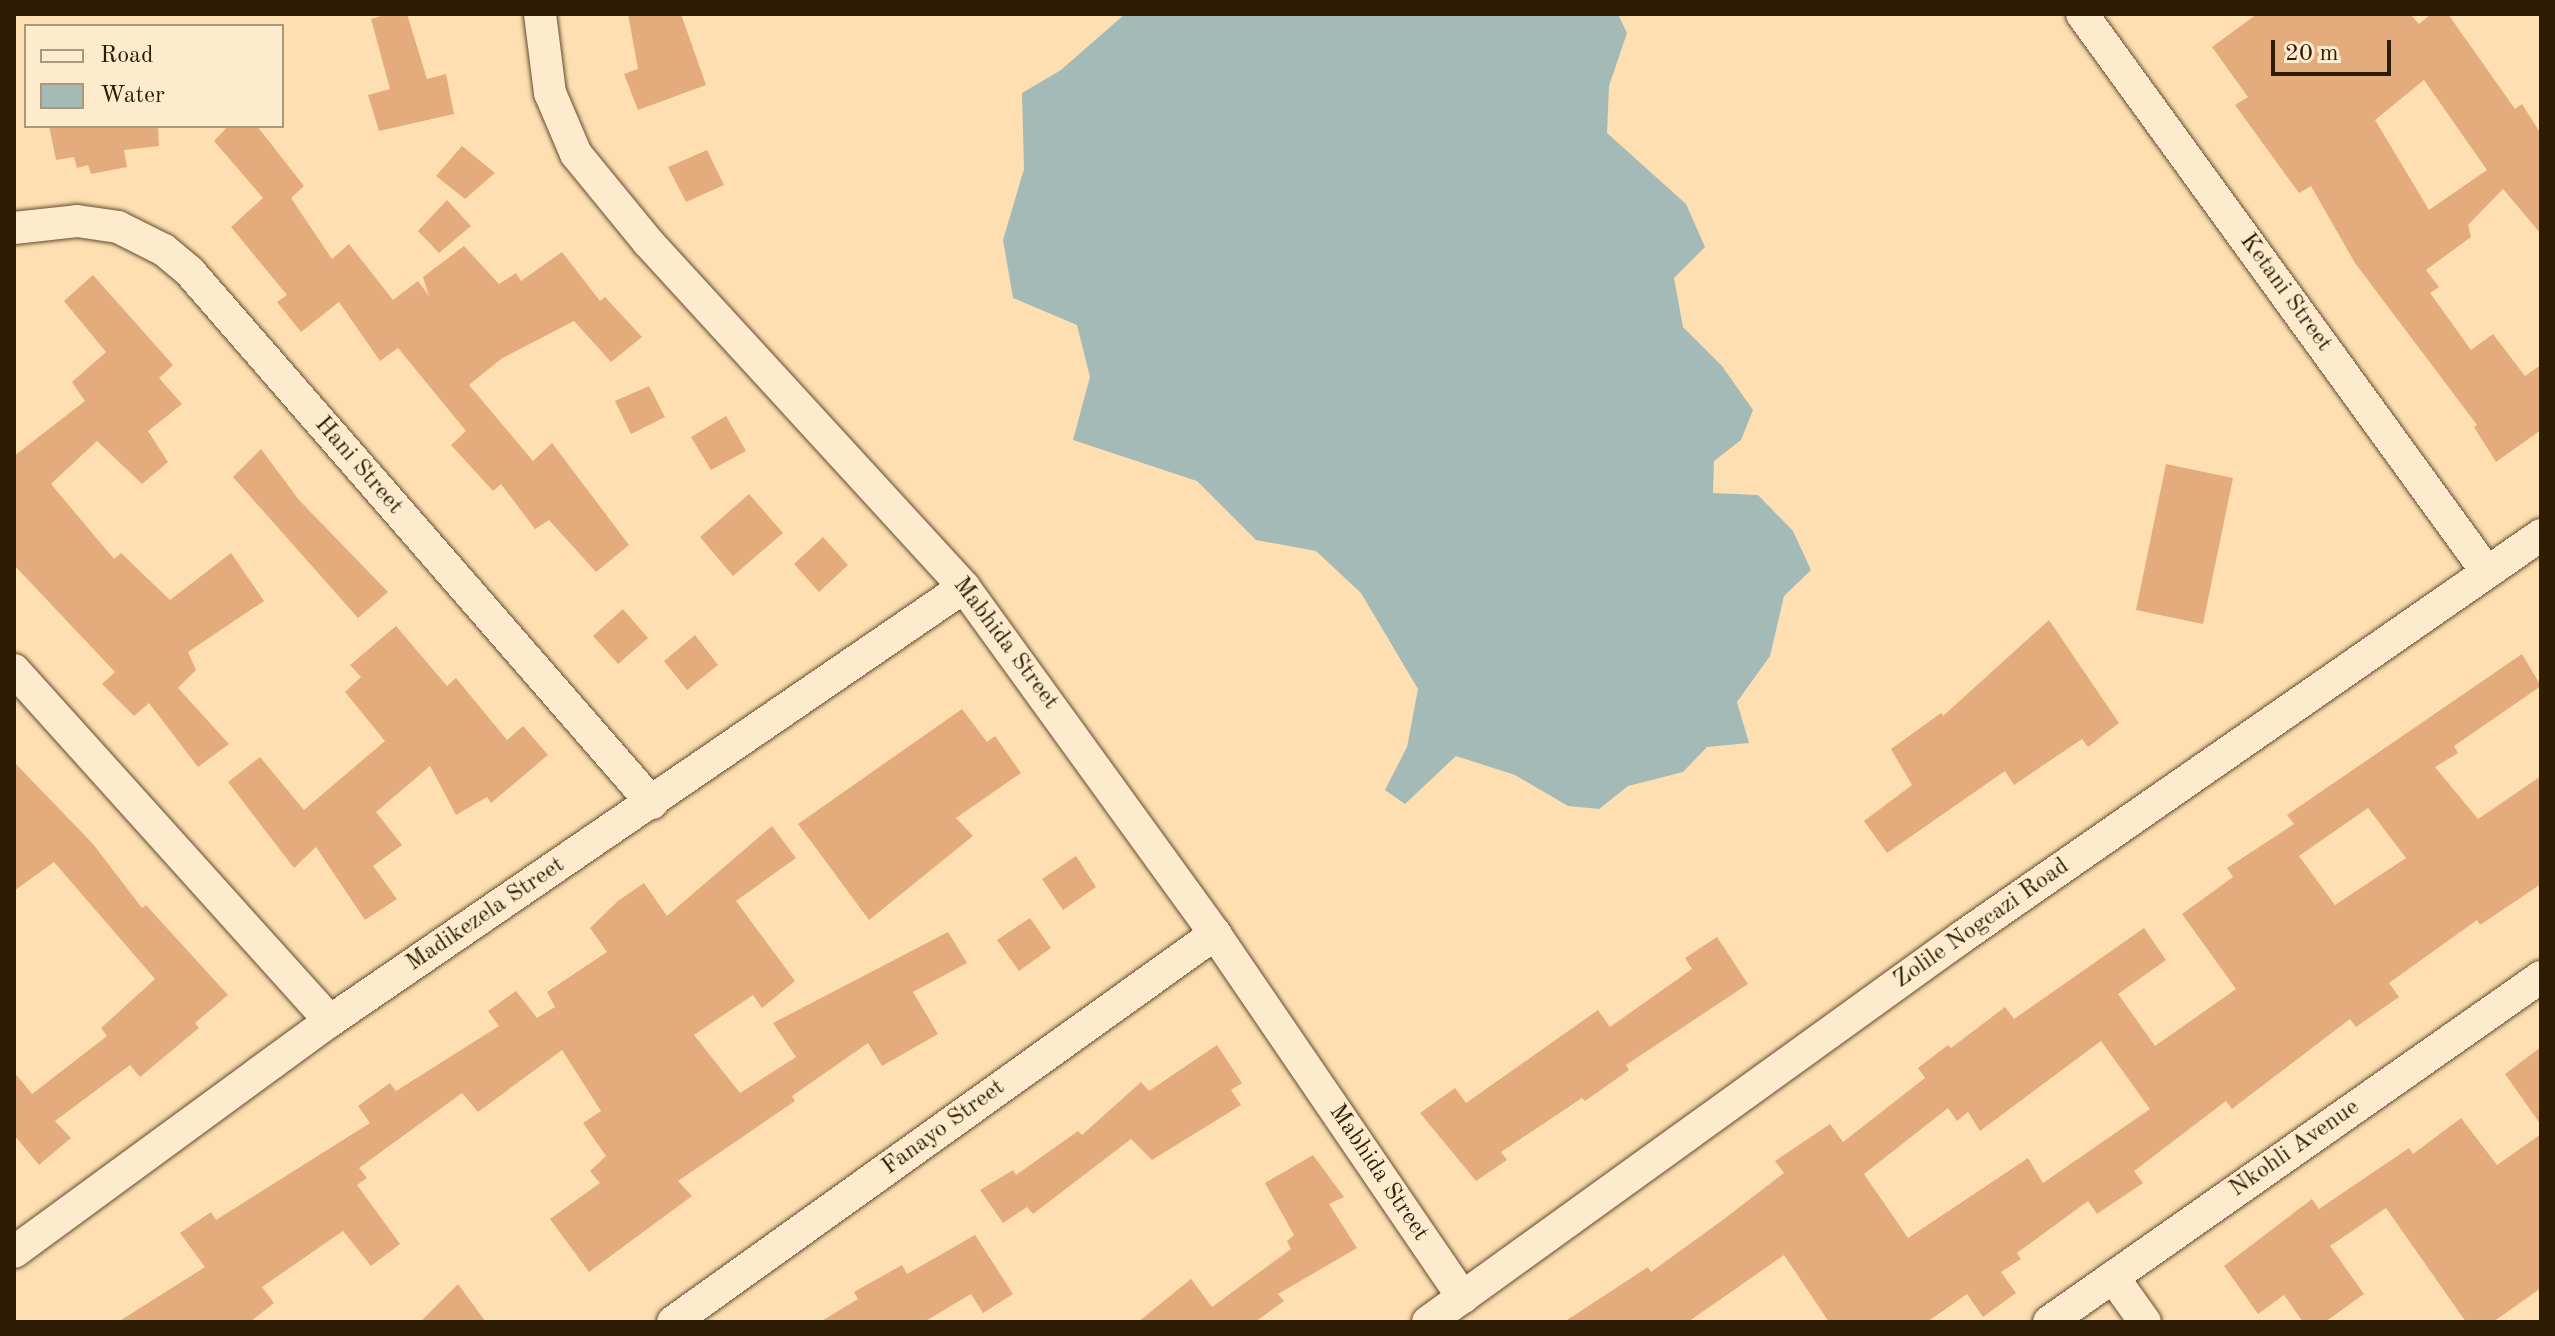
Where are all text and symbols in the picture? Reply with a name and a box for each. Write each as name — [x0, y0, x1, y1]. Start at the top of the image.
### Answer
legend — [24, 24, 284, 128]
scale bar — [2275, 24, 2395, 74]
text: 20 m — [2285, 42, 2339, 66]
text: Road — [100, 44, 153, 68]
text: Water — [100, 84, 165, 108]
street label: Ketani Street — [2232, 228, 2338, 358]
street label: Hani Street — [308, 411, 408, 521]
street label: Mabhida Street — [946, 572, 1064, 716]
street label: Madikezela Street — [401, 851, 571, 979]
street label: Zolile Nogcazi Road — [1889, 853, 2075, 995]
street label: Fanayo Street — [877, 1074, 1011, 1182]
street label: Nkohli Avenue — [2225, 1094, 2365, 1204]
street label: Mabhida Street — [1322, 1099, 1434, 1247]

